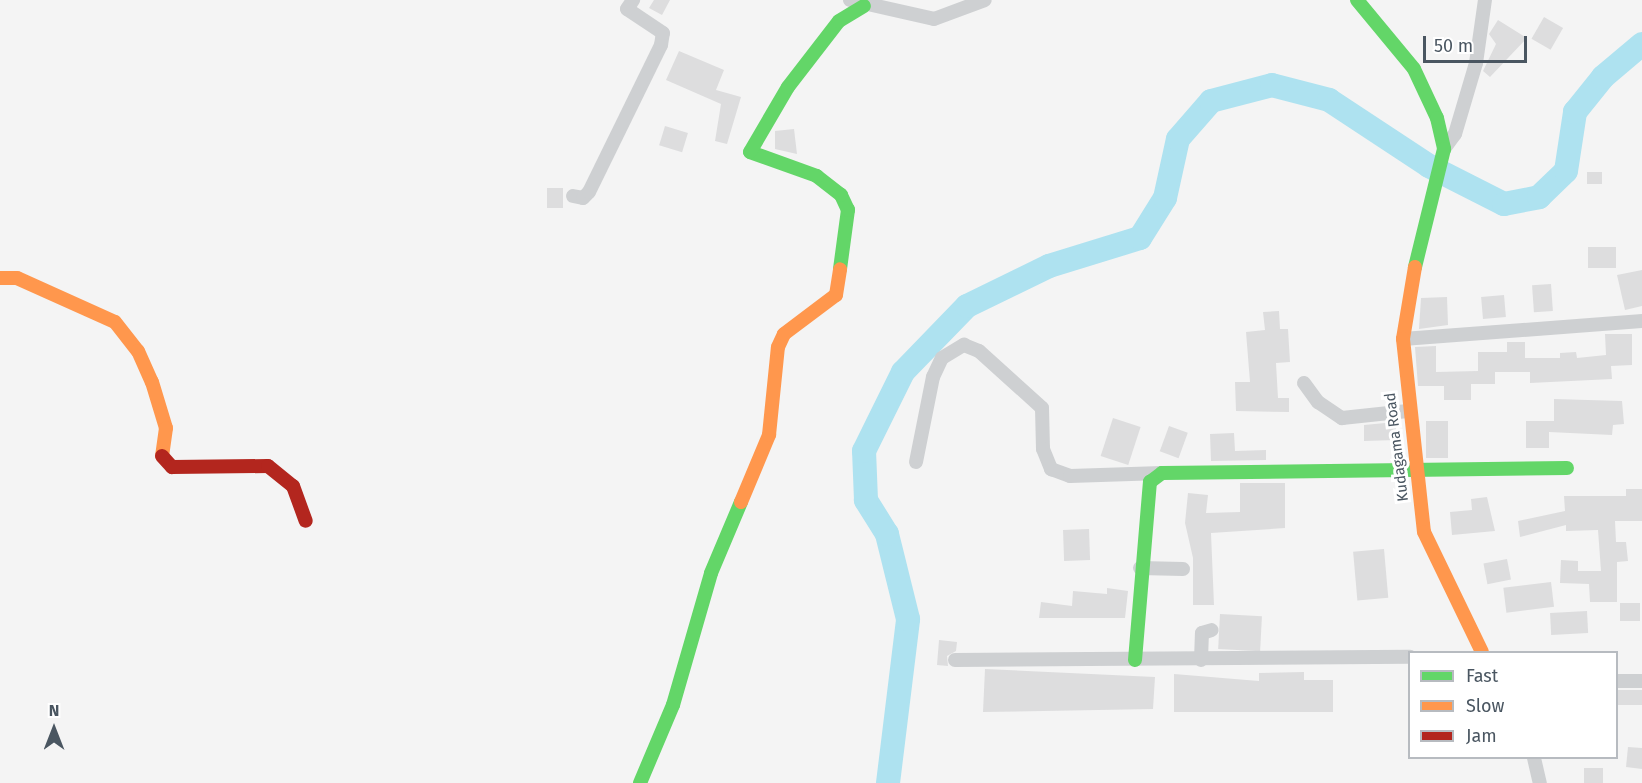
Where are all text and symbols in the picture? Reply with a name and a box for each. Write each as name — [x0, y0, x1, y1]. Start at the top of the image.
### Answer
scale bar — [1426, 24, 1530, 62]
text: 50 m — [1434, 35, 1473, 57]
street label: Kudagama Road — [1381, 391, 1413, 503]
legend — [1408, 651, 1618, 759]
text: Fast — [1466, 665, 1498, 687]
text: Slow — [1466, 695, 1504, 717]
north arrow — [24, 699, 84, 759]
text: N — [49, 701, 59, 720]
text: Jam — [1466, 725, 1497, 747]

